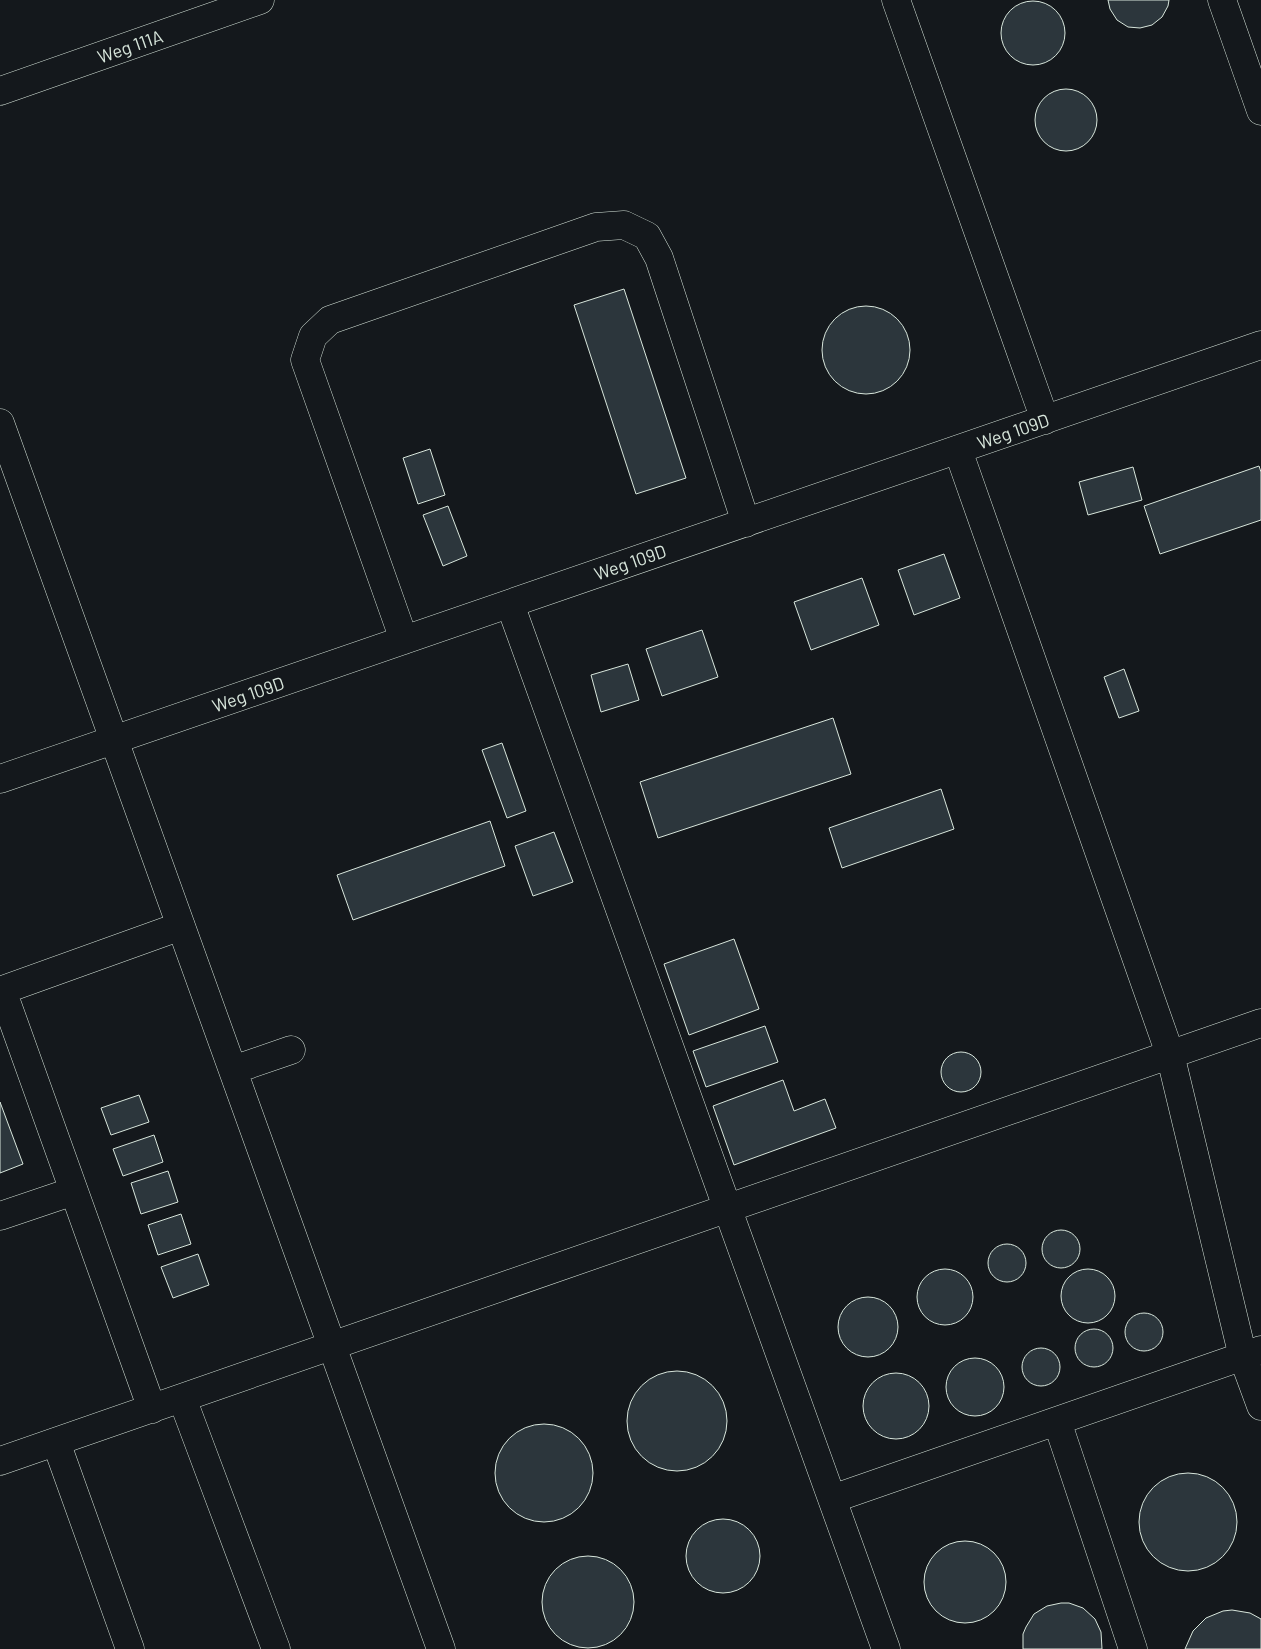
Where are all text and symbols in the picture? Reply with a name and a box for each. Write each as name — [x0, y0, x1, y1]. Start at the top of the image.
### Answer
street label: Weg 111A — [94, 25, 166, 67]
street label: Weg 109D — [974, 408, 1052, 454]
street label: Weg 109D — [591, 539, 669, 585]
street label: Weg 109D — [209, 671, 287, 717]

